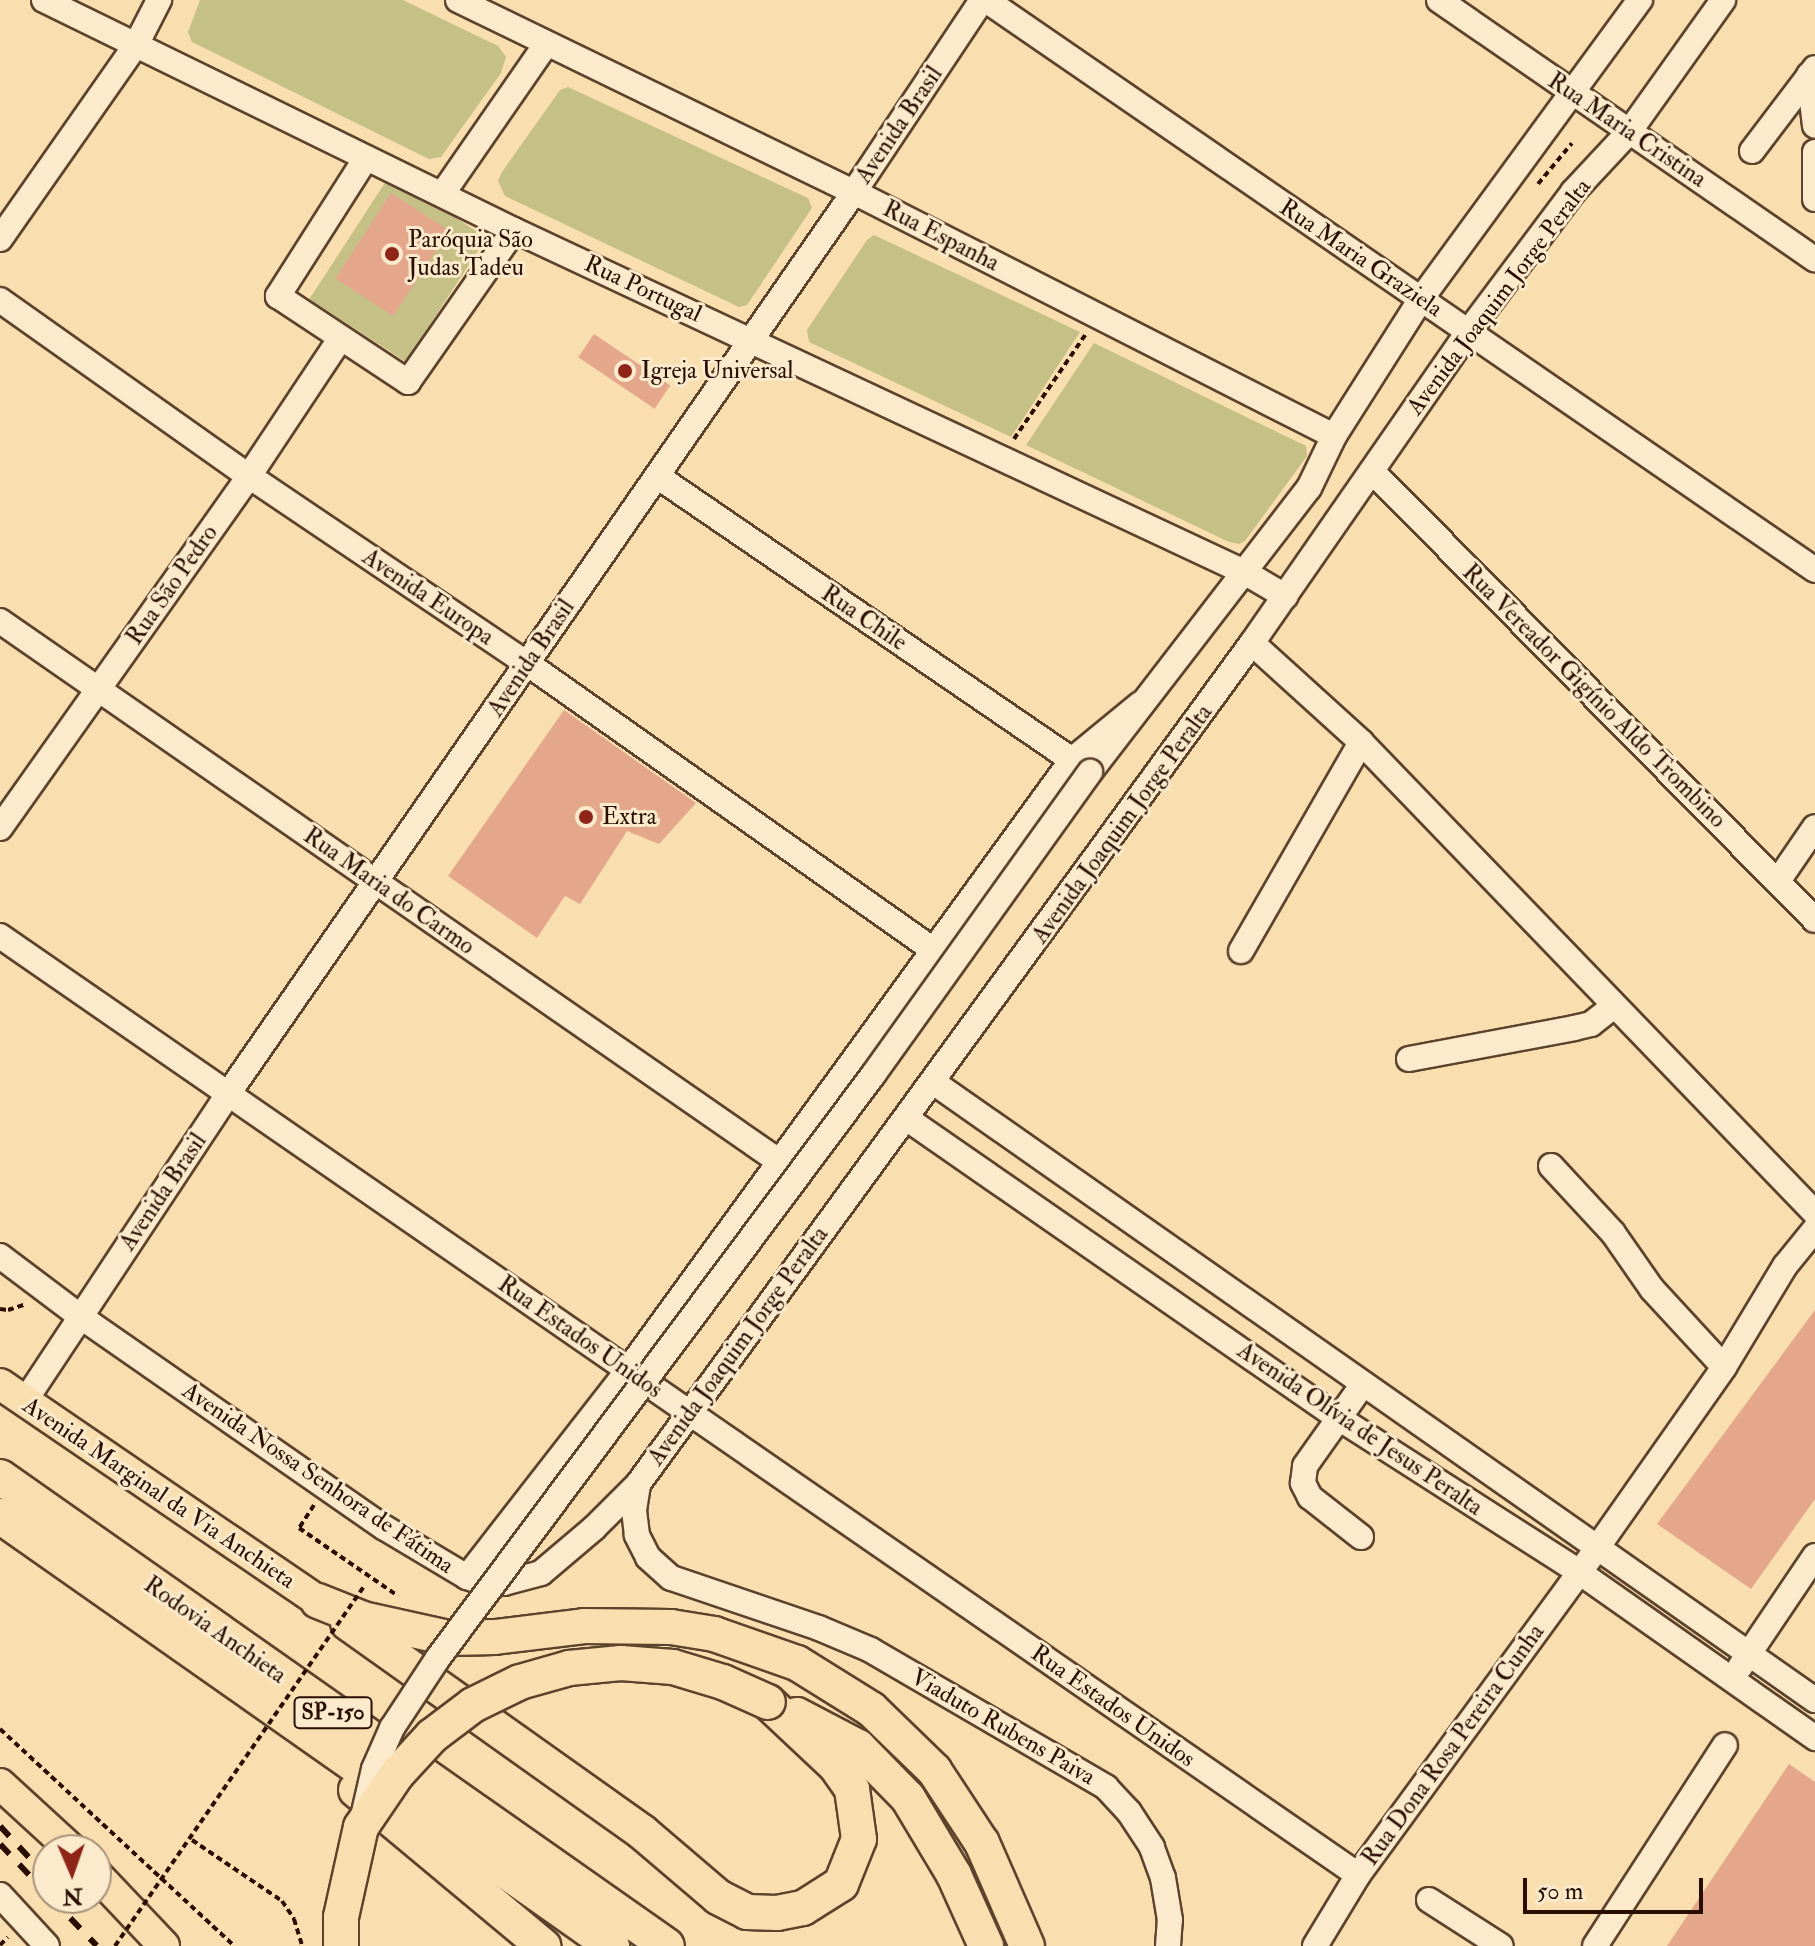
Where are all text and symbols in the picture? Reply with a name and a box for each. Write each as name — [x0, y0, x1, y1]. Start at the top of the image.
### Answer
street label: Avenida Brasil — [849, 61, 949, 189]
street label: Rua Maria Cristina — [1542, 66, 1712, 194]
street label: Avenida Joaquim Jorge Peralta — [1401, 173, 1597, 421]
street label: Rua Maria Graziela — [1274, 193, 1448, 323]
street label: Rua Espanha — [878, 194, 1004, 278]
place label: Paróquia São Judas Tadeu — [408, 226, 533, 282]
marker: Paróquia São Judas Tadeu — [383, 245, 401, 263]
street label: Rua Portugal — [580, 249, 706, 329]
place label: Igreja Universal — [641, 357, 793, 385]
marker: Igreja Universal — [616, 362, 634, 380]
street label: Rua São Pedro — [120, 519, 224, 651]
street label: Avenida Europa — [357, 542, 499, 652]
street label: Rua Vereador Gigínio Aldo Trombino — [1456, 558, 1732, 834]
street label: Rua Chile — [816, 579, 912, 657]
street label: Avenida Brasil — [481, 594, 581, 722]
street label: Avenida Joaquim Jorge Peralta — [1026, 699, 1218, 949]
place label: Extra — [602, 803, 657, 831]
marker: Extra — [577, 808, 595, 826]
street label: Rua Maria do Carmo — [298, 821, 480, 961]
street label: Avenida Brasil — [113, 1128, 213, 1256]
street label: Avenida Joaquim Jorge Peralta — [642, 1221, 834, 1471]
street label: Rua Estados Unidos — [492, 1270, 668, 1404]
street label: Avenida Olívia de Jesus Peralta — [1232, 1336, 1488, 1522]
street label: Avenida Nossa Senhora de Fátima — [177, 1376, 459, 1580]
street label: Avenida Marginal da Via Anchieta — [17, 1391, 301, 1595]
street label: Rodovia Anchieta — [138, 1570, 292, 1690]
street label: Rua Dona Rosa Pereira Cunha — [1356, 1619, 1550, 1871]
street label: Rua Estados Unidos — [1025, 1639, 1201, 1773]
street label: Viaduto Rubens Paiva — [906, 1663, 1100, 1791]
road number: SP-150 — [293, 1695, 373, 1731]
north arrow — [32, 1834, 112, 1914]
scale bar — [1527, 1862, 1707, 1912]
text: 50 m — [1537, 1876, 1583, 1907]
text: N — [62, 1882, 83, 1910]

